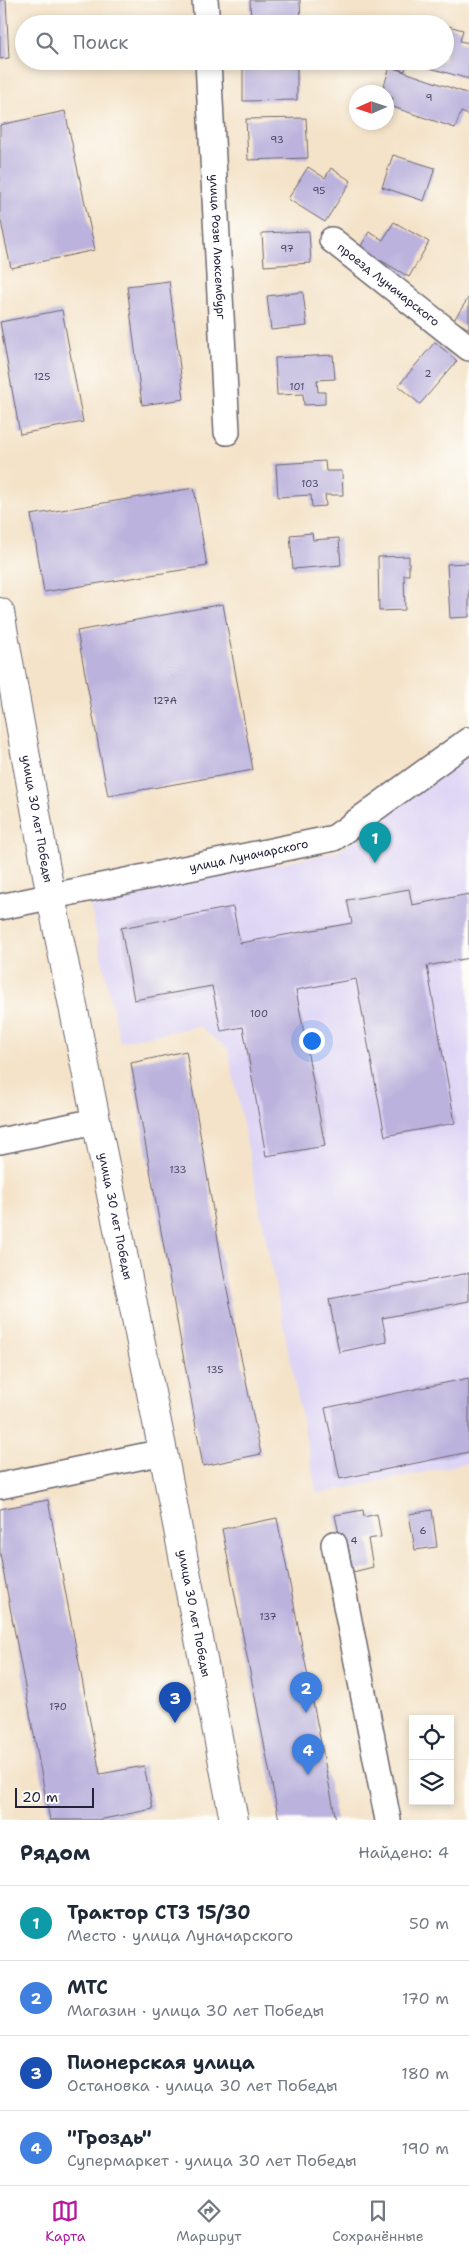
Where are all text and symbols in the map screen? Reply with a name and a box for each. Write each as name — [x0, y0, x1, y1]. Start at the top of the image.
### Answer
search box — [15, 15, 454, 70]
icon: search — [33, 29, 61, 57]
text: Поиск — [73, 30, 128, 55]
north arrow — [349, 85, 394, 130]
house number: 9 — [426, 91, 433, 104]
house number: 93 — [270, 133, 284, 146]
street label: улица Розы Люксембург — [206, 174, 229, 320]
house number: 95 — [313, 184, 325, 197]
street label: проезд Луначарского — [334, 239, 443, 330]
house number: 97 — [280, 242, 294, 255]
house number: 2 — [425, 367, 432, 380]
house number: 125 — [34, 370, 50, 383]
house number: 101 — [290, 380, 304, 393]
house number: 103 — [301, 477, 319, 490]
house number: 127А — [153, 694, 177, 707]
street label: улица 30 лет Победы — [18, 754, 56, 884]
pin: 1 — [359, 822, 391, 863]
street label: улица Луначарского — [188, 836, 310, 876]
house number: 100 — [250, 1007, 268, 1020]
your location — [299, 1028, 325, 1054]
street label: улица 30 лет Победы — [95, 1151, 136, 1281]
house number: 133 — [169, 1163, 187, 1176]
house number: 135 — [207, 1363, 223, 1376]
house number: 6 — [420, 1524, 427, 1537]
house number: 4 — [351, 1534, 358, 1547]
street label: улица 30 лет Победы — [174, 1548, 214, 1678]
house number: 137 — [260, 1610, 276, 1623]
pin: 2 — [290, 1672, 322, 1713]
pin: 3 — [159, 1682, 191, 1723]
house number: 170 — [49, 1700, 67, 1713]
map controls — [409, 1715, 454, 1805]
button: locate — [409, 1715, 454, 1760]
pin: 4 — [292, 1734, 324, 1775]
button: layers — [409, 1760, 454, 1805]
scale bar — [15, 1785, 94, 1808]
text: 20 m — [22, 1788, 58, 1806]
text: Рядом — [20, 1839, 90, 1867]
text: Найдено: 4 — [358, 1842, 449, 1863]
text: Трактор СТЗ 15/30 — [67, 1900, 250, 1925]
text: 1 — [32, 1913, 40, 1934]
text: 50 m — [409, 1913, 449, 1934]
text: Место · улица Луначарского — [67, 1925, 293, 1946]
text: МТС — [67, 1975, 108, 2000]
text: 2 — [30, 1988, 42, 2009]
text: 170 m — [402, 1988, 449, 2009]
text: Магазин · улица 30 лет Победы — [67, 2000, 324, 2021]
text: Пионерская улица — [67, 2050, 255, 2075]
text: 3 — [30, 2063, 42, 2084]
text: 180 m — [401, 2063, 449, 2084]
text: Остановка · улица 30 лет Победы — [67, 2075, 338, 2096]
text: "Гроздь" — [67, 2125, 152, 2150]
text: 4 — [30, 2138, 42, 2159]
text: 190 m — [402, 2138, 449, 2159]
text: Супермаркет · улица 30 лет Победы — [67, 2150, 357, 2171]
tab: Карта — [45, 2197, 85, 2245]
tab: Маршрут — [176, 2197, 241, 2245]
tab: Сохранённые — [332, 2197, 424, 2245]

